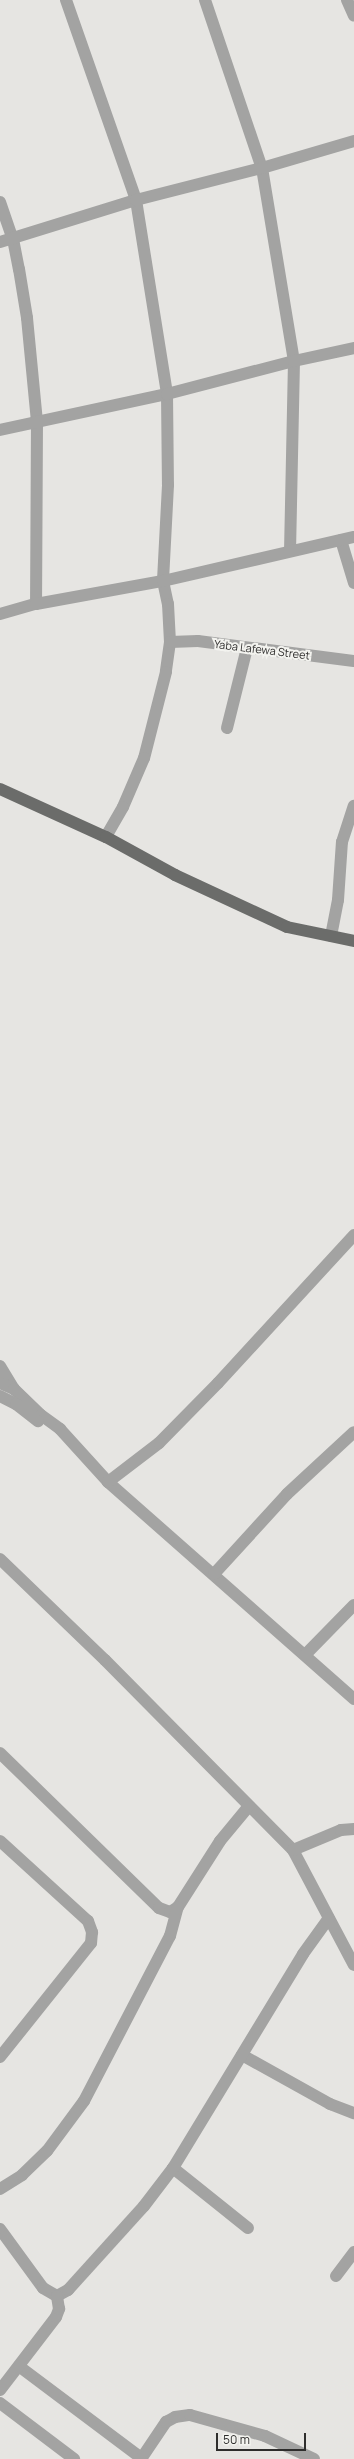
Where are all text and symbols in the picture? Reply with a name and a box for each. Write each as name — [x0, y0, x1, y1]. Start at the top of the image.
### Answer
street label: Yaba Lafewa Street — [213, 638, 311, 662]
scale bar — [218, 2425, 308, 2451]
text: 50 m — [223, 2431, 250, 2448]

